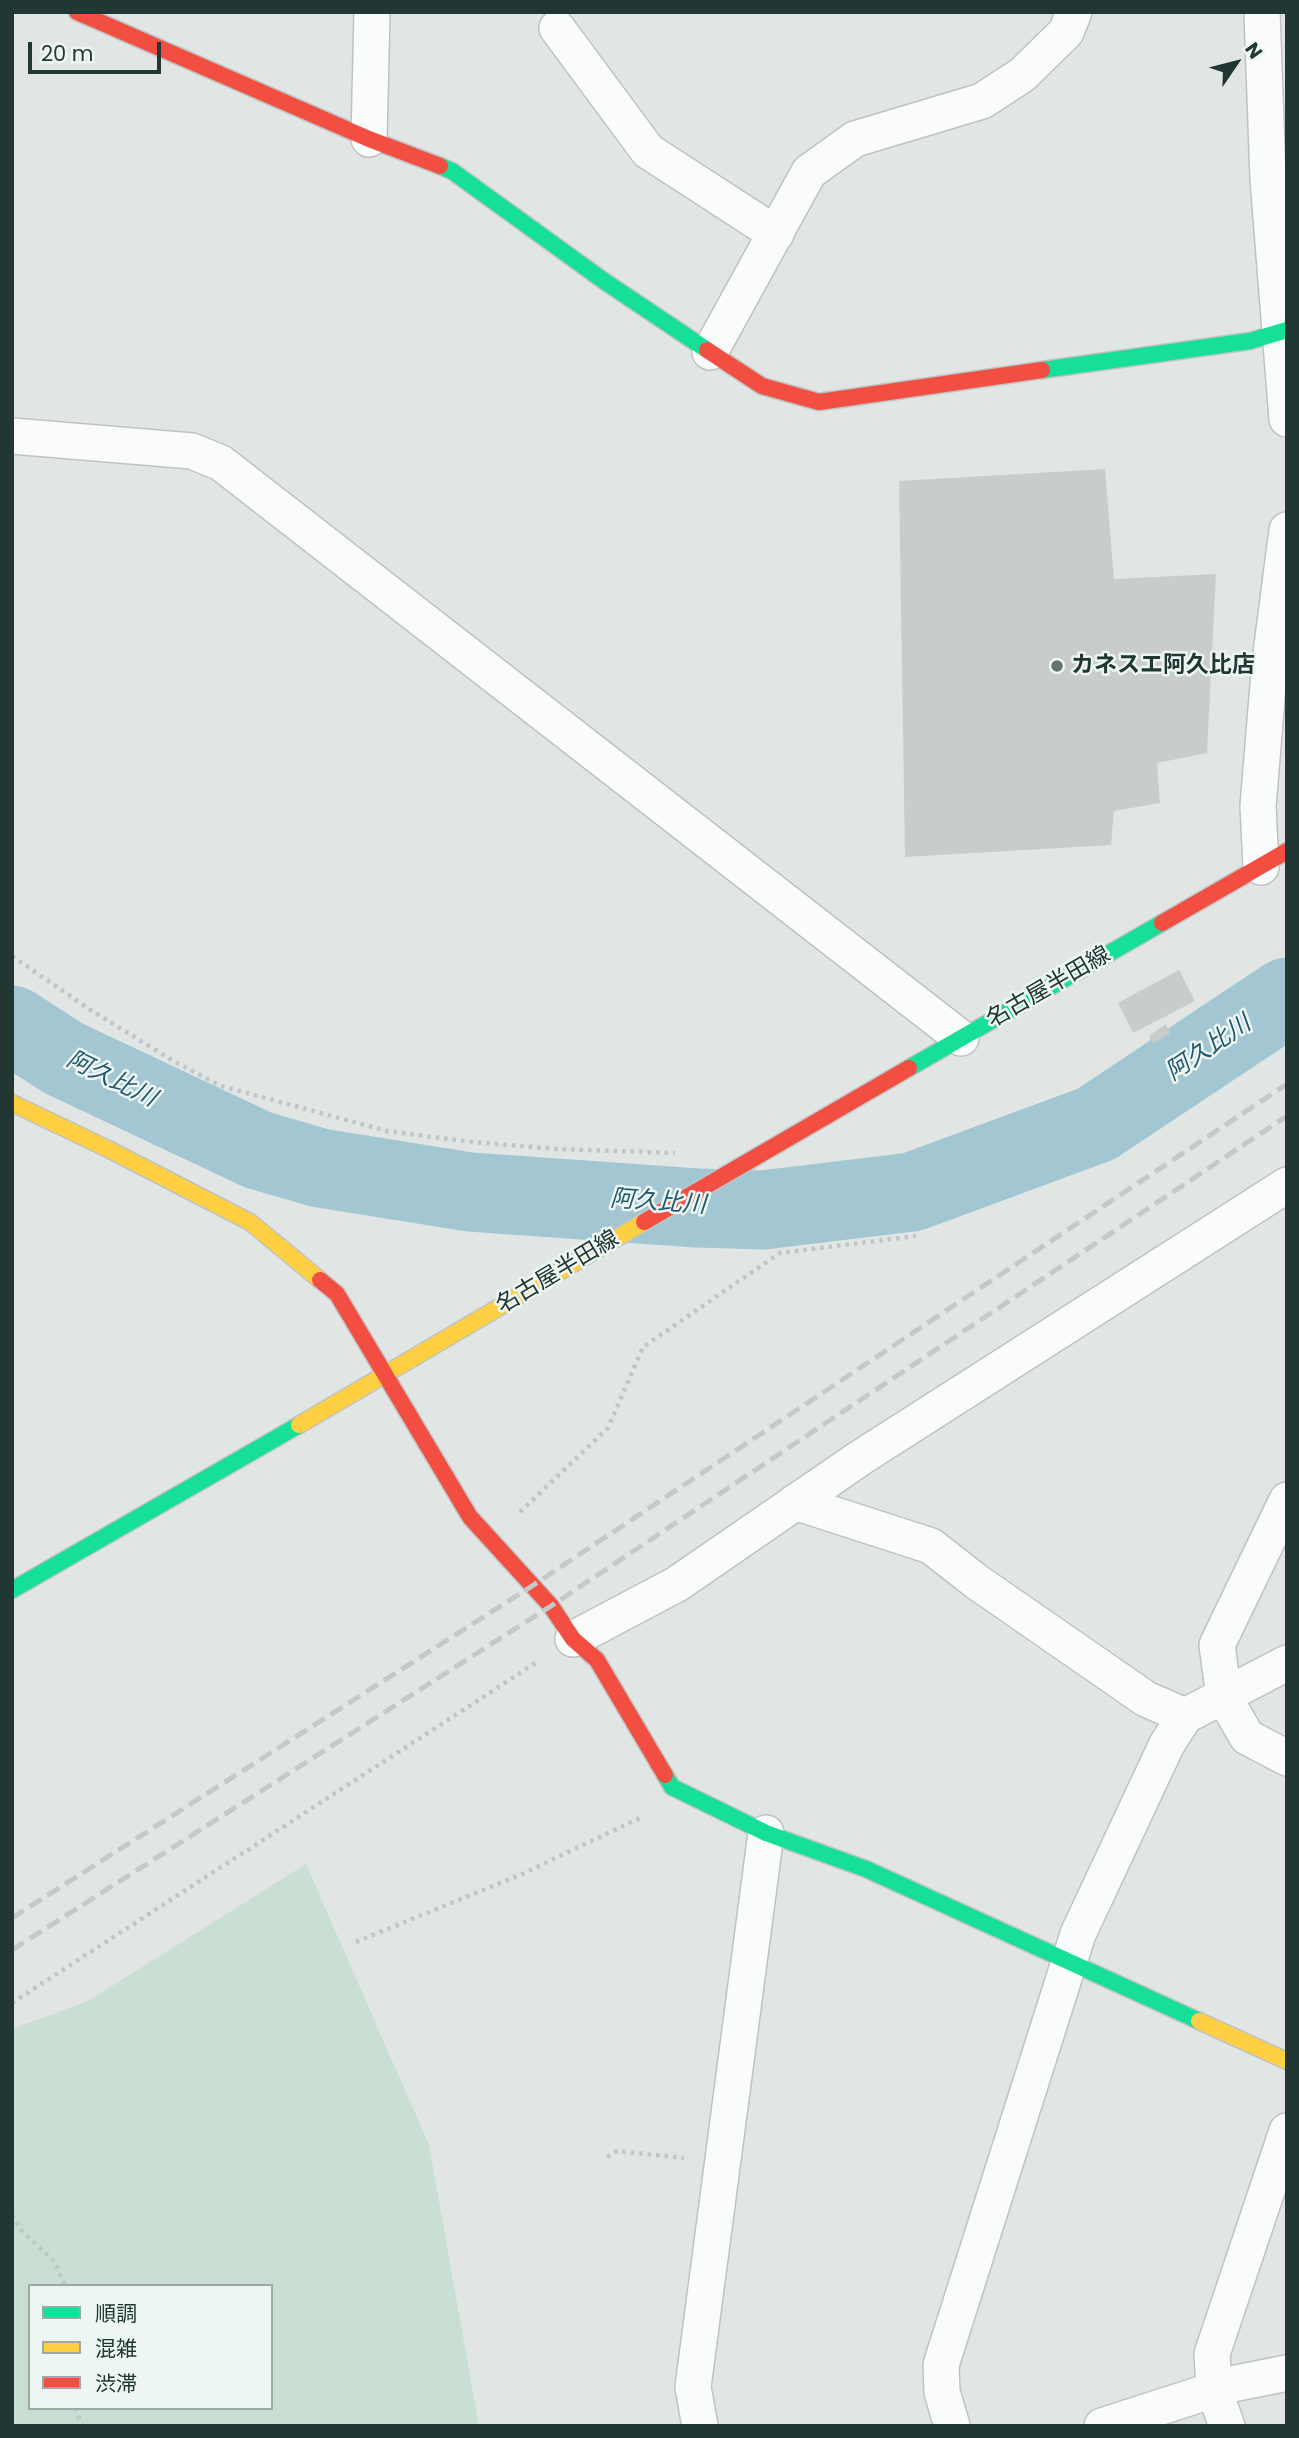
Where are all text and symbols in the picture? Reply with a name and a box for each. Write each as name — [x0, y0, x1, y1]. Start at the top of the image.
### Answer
scale bar — [32, 28, 164, 72]
north arrow — [1201, 28, 1271, 98]
text: N — [1238, 37, 1269, 64]
text: 20 m — [41, 39, 94, 68]
place label: カネスエ阿久比店 — [1071, 652, 1255, 680]
marker: カネスエ阿久比店 — [1049, 658, 1065, 674]
street label: 名古屋半田線 — [982, 942, 1116, 1034]
water label: 阿久比川 — [1161, 1010, 1257, 1088]
water label: 阿久比川 — [62, 1046, 160, 1114]
water label: 阿久比川 — [609, 1185, 707, 1221]
street label: 名古屋半田線 — [492, 1226, 624, 1320]
legend — [28, 2284, 273, 2410]
text: 順調 — [95, 2299, 137, 2328]
text: 混雑 — [95, 2334, 137, 2363]
text: 渋滞 — [95, 2369, 137, 2398]

